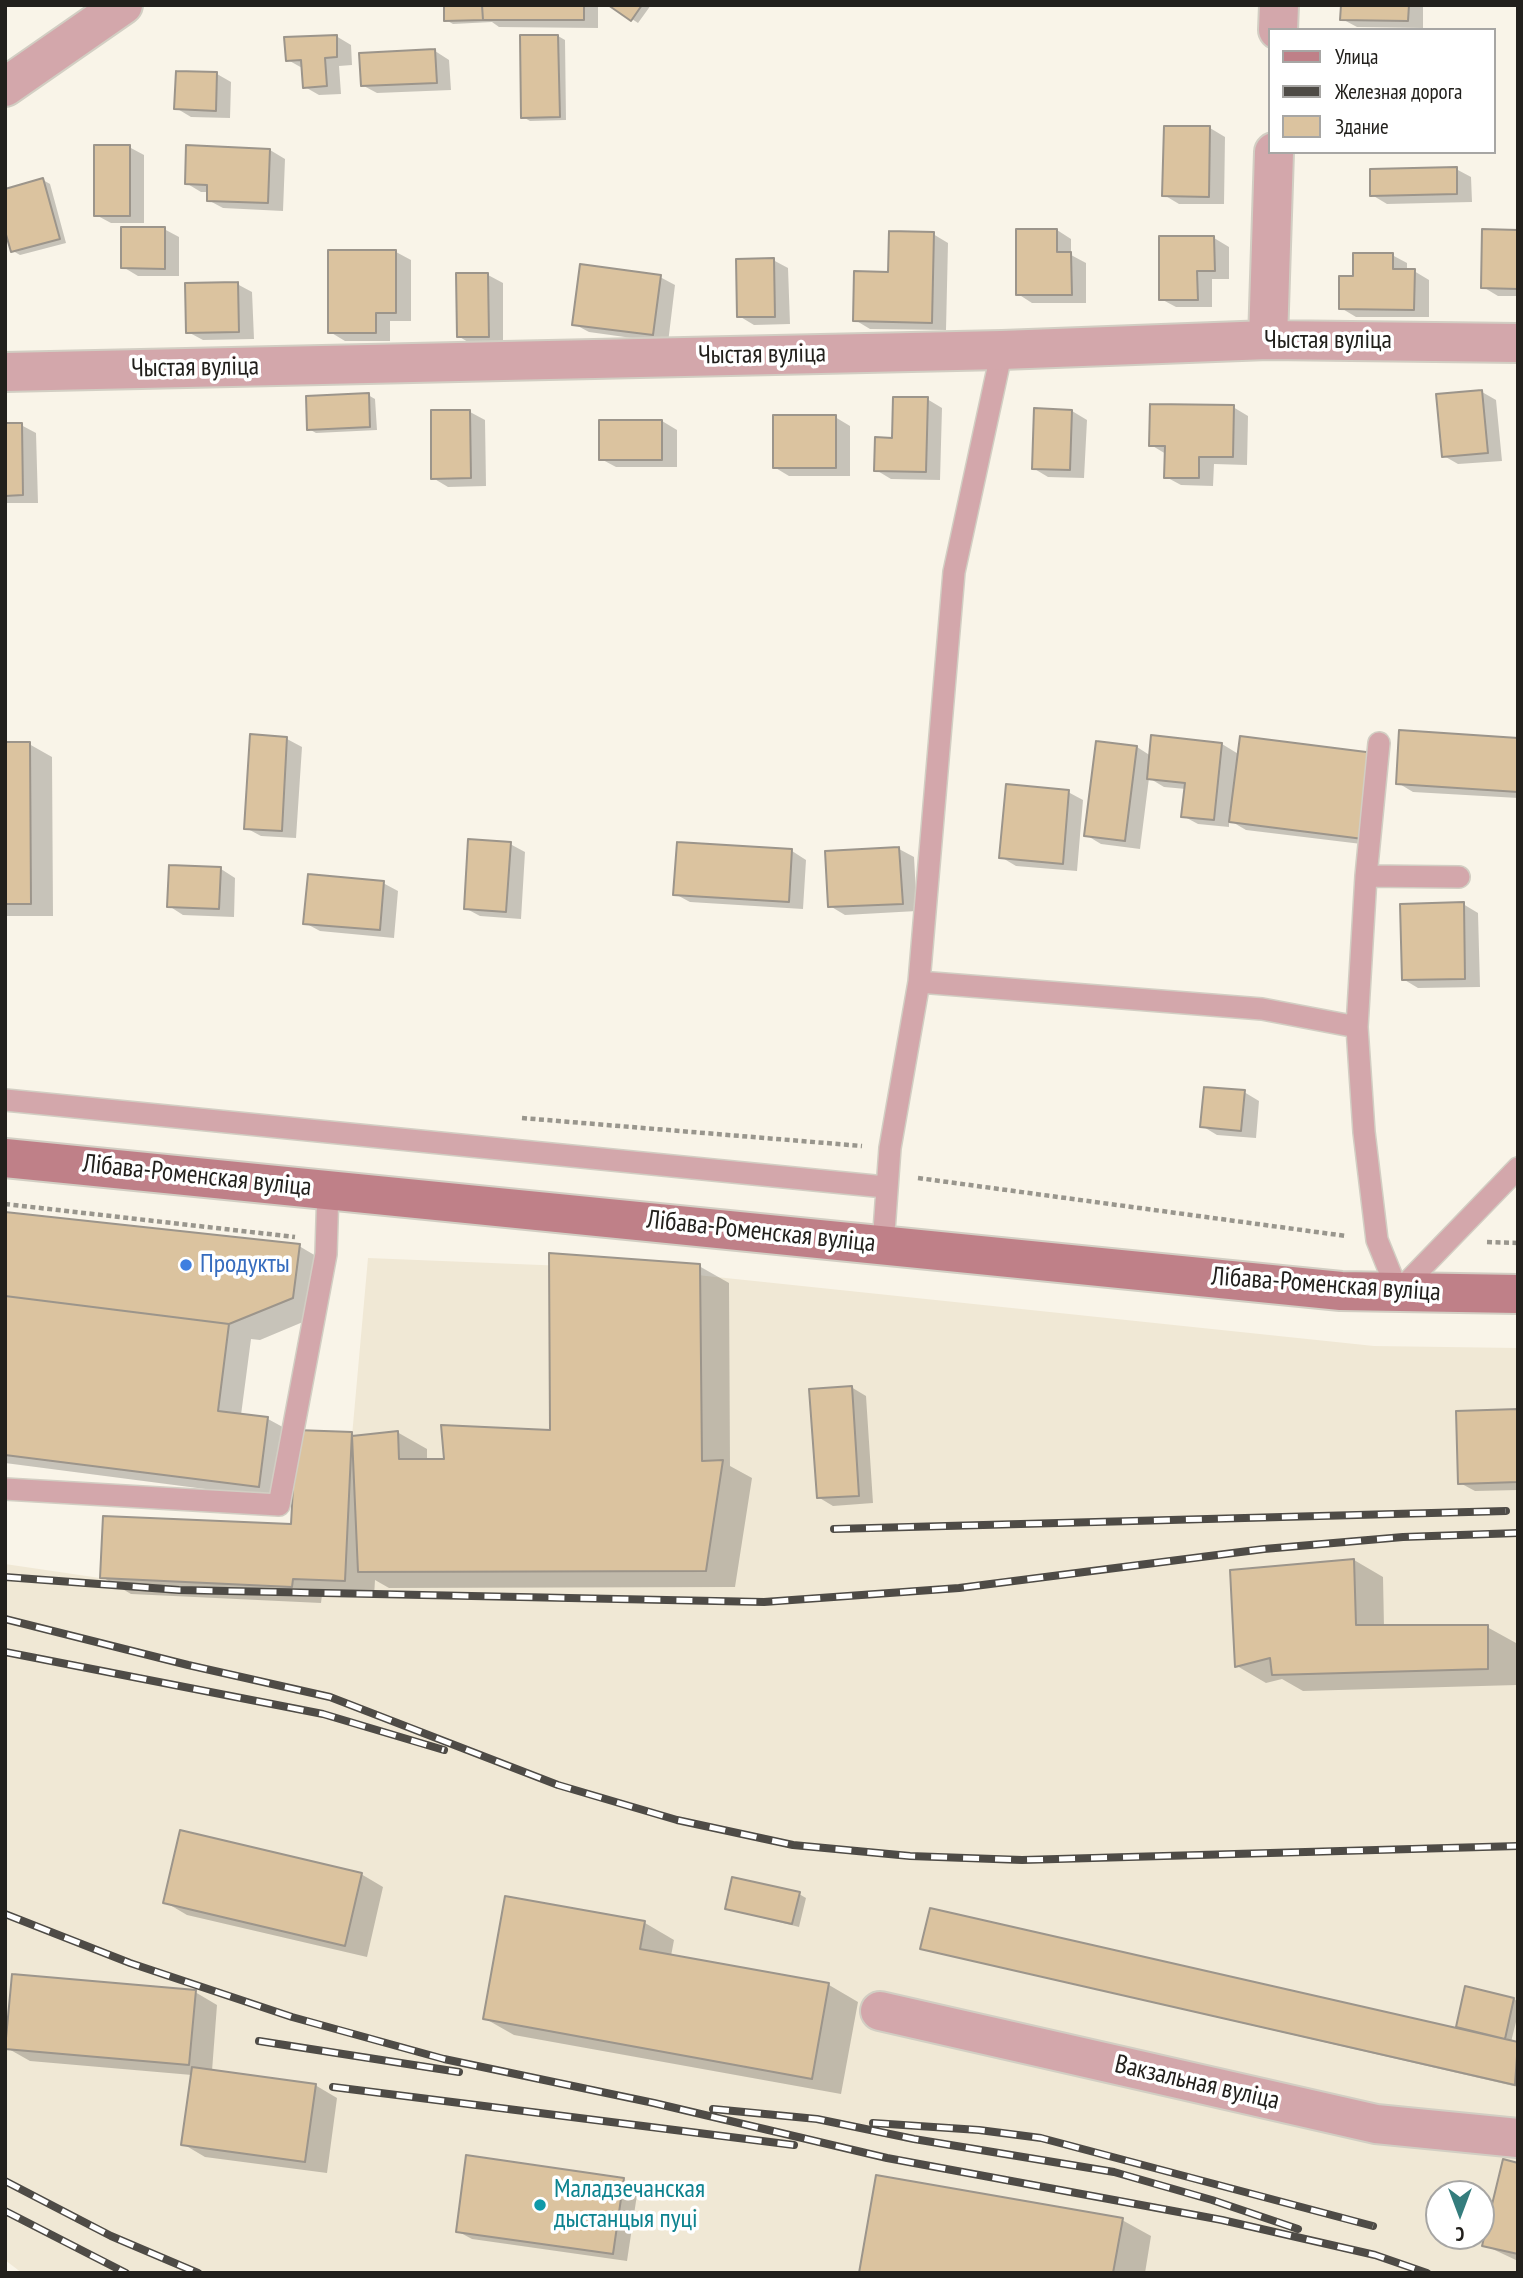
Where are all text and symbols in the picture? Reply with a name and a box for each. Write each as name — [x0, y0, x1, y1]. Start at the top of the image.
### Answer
legend — [1268, 28, 1495, 154]
text: Улица — [1335, 43, 1378, 70]
text: Железная дорога — [1335, 78, 1462, 105]
text: Здание — [1335, 113, 1389, 140]
street label: Чыстая вуліца — [1264, 325, 1392, 357]
street label: Чыстая вуліца — [698, 338, 826, 372]
street label: Чыстая вуліца — [131, 351, 259, 385]
street label: Лібава-Роменская вуліца — [81, 1148, 313, 1204]
street label: Лібава-Роменская вуліца — [645, 1204, 877, 1260]
place label: Продукты — [200, 1249, 290, 1281]
marker: Продукты — [178, 1257, 194, 1273]
street label: Лібава-Роменская вуліца — [1210, 1261, 1442, 1309]
street label: Вакзальная вуліца — [1112, 2049, 1282, 2117]
place label: Маладзечанская дыстанцыя пуці — [554, 2174, 705, 2236]
north arrow — [1425, 2180, 1495, 2250]
marker: Маладзечанская дыстанцыя пуці — [532, 2197, 548, 2213]
text: С — [1456, 2222, 1464, 2246]

